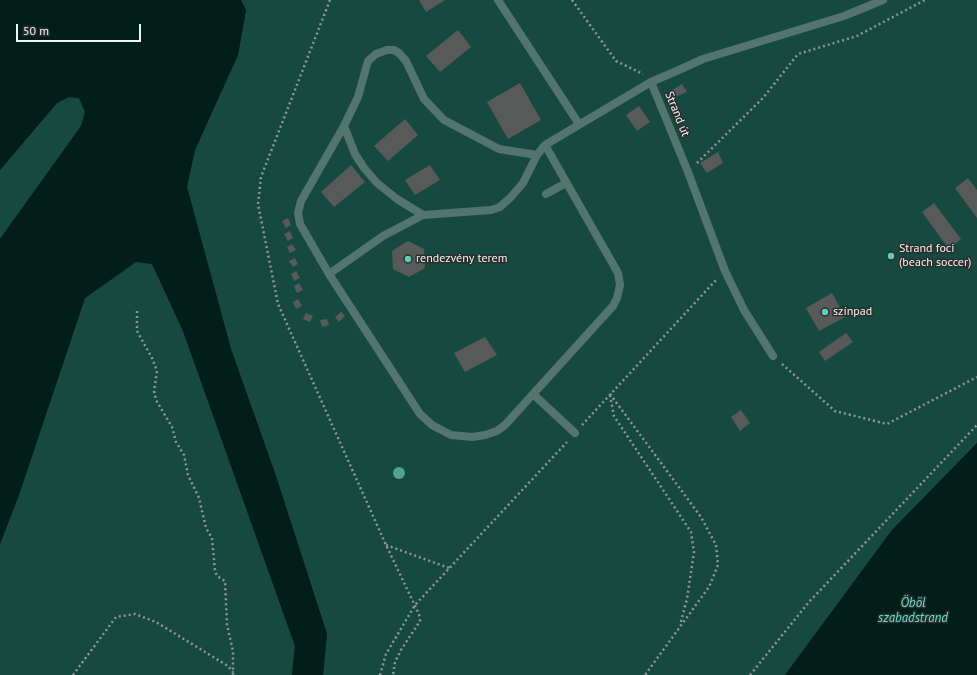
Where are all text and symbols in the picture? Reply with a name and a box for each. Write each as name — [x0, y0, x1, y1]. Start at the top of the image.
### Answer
scale bar — [18, 16, 143, 42]
text: 50 m — [23, 23, 49, 38]
street label: Strand út — [661, 89, 693, 139]
place label: Strand foci (beach soccer) — [899, 242, 971, 270]
marker: Strand foci (beach soccer) — [886, 251, 896, 261]
place label: rendezvény terem — [416, 252, 507, 266]
marker: rendezvény terem — [403, 254, 413, 264]
place label: színpad — [833, 305, 872, 319]
marker: színpad — [820, 307, 830, 317]
water label: Öböl szabadstrand — [878, 595, 948, 626]

